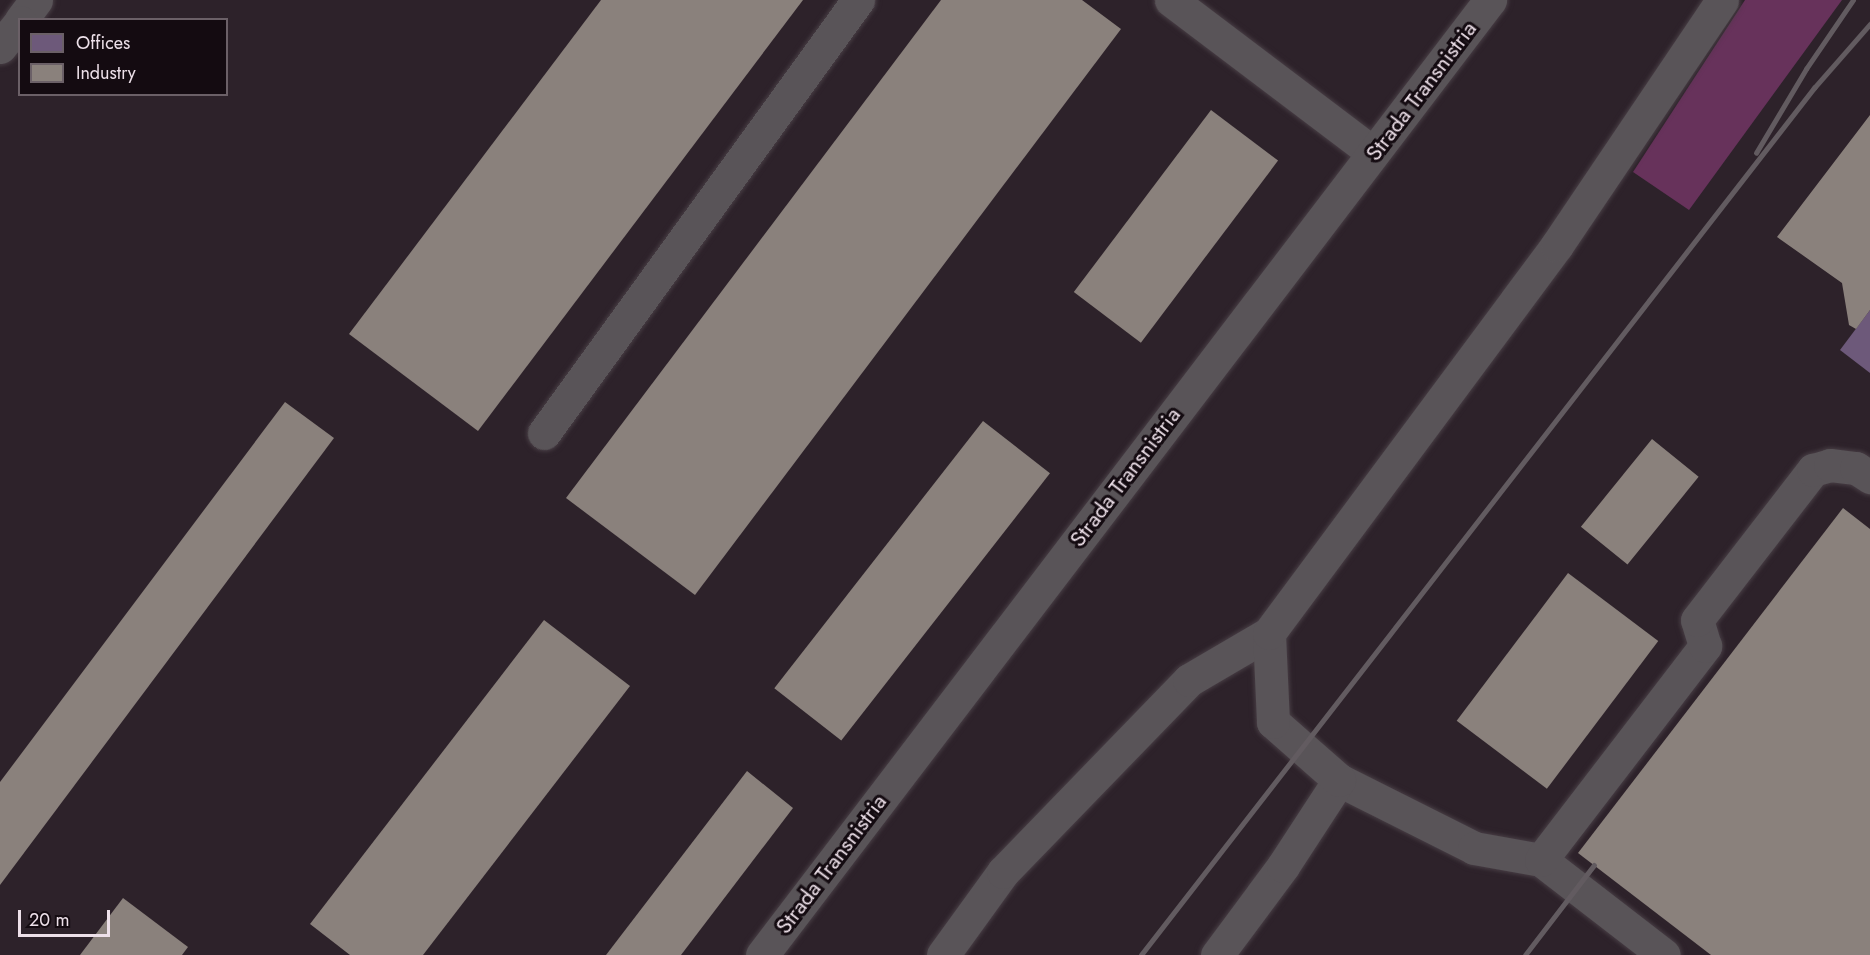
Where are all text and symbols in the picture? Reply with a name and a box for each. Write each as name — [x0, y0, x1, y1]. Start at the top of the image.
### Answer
street label: Strada Transnistria — [1360, 16, 1482, 166]
legend — [18, 18, 228, 96]
text: Offices — [76, 30, 130, 56]
text: Industry — [76, 60, 136, 86]
street label: Strada Transnistria — [1064, 402, 1186, 552]
street label: Strada Transnistria — [770, 789, 892, 939]
scale bar — [21, 898, 112, 936]
text: 20 m — [29, 907, 69, 933]

